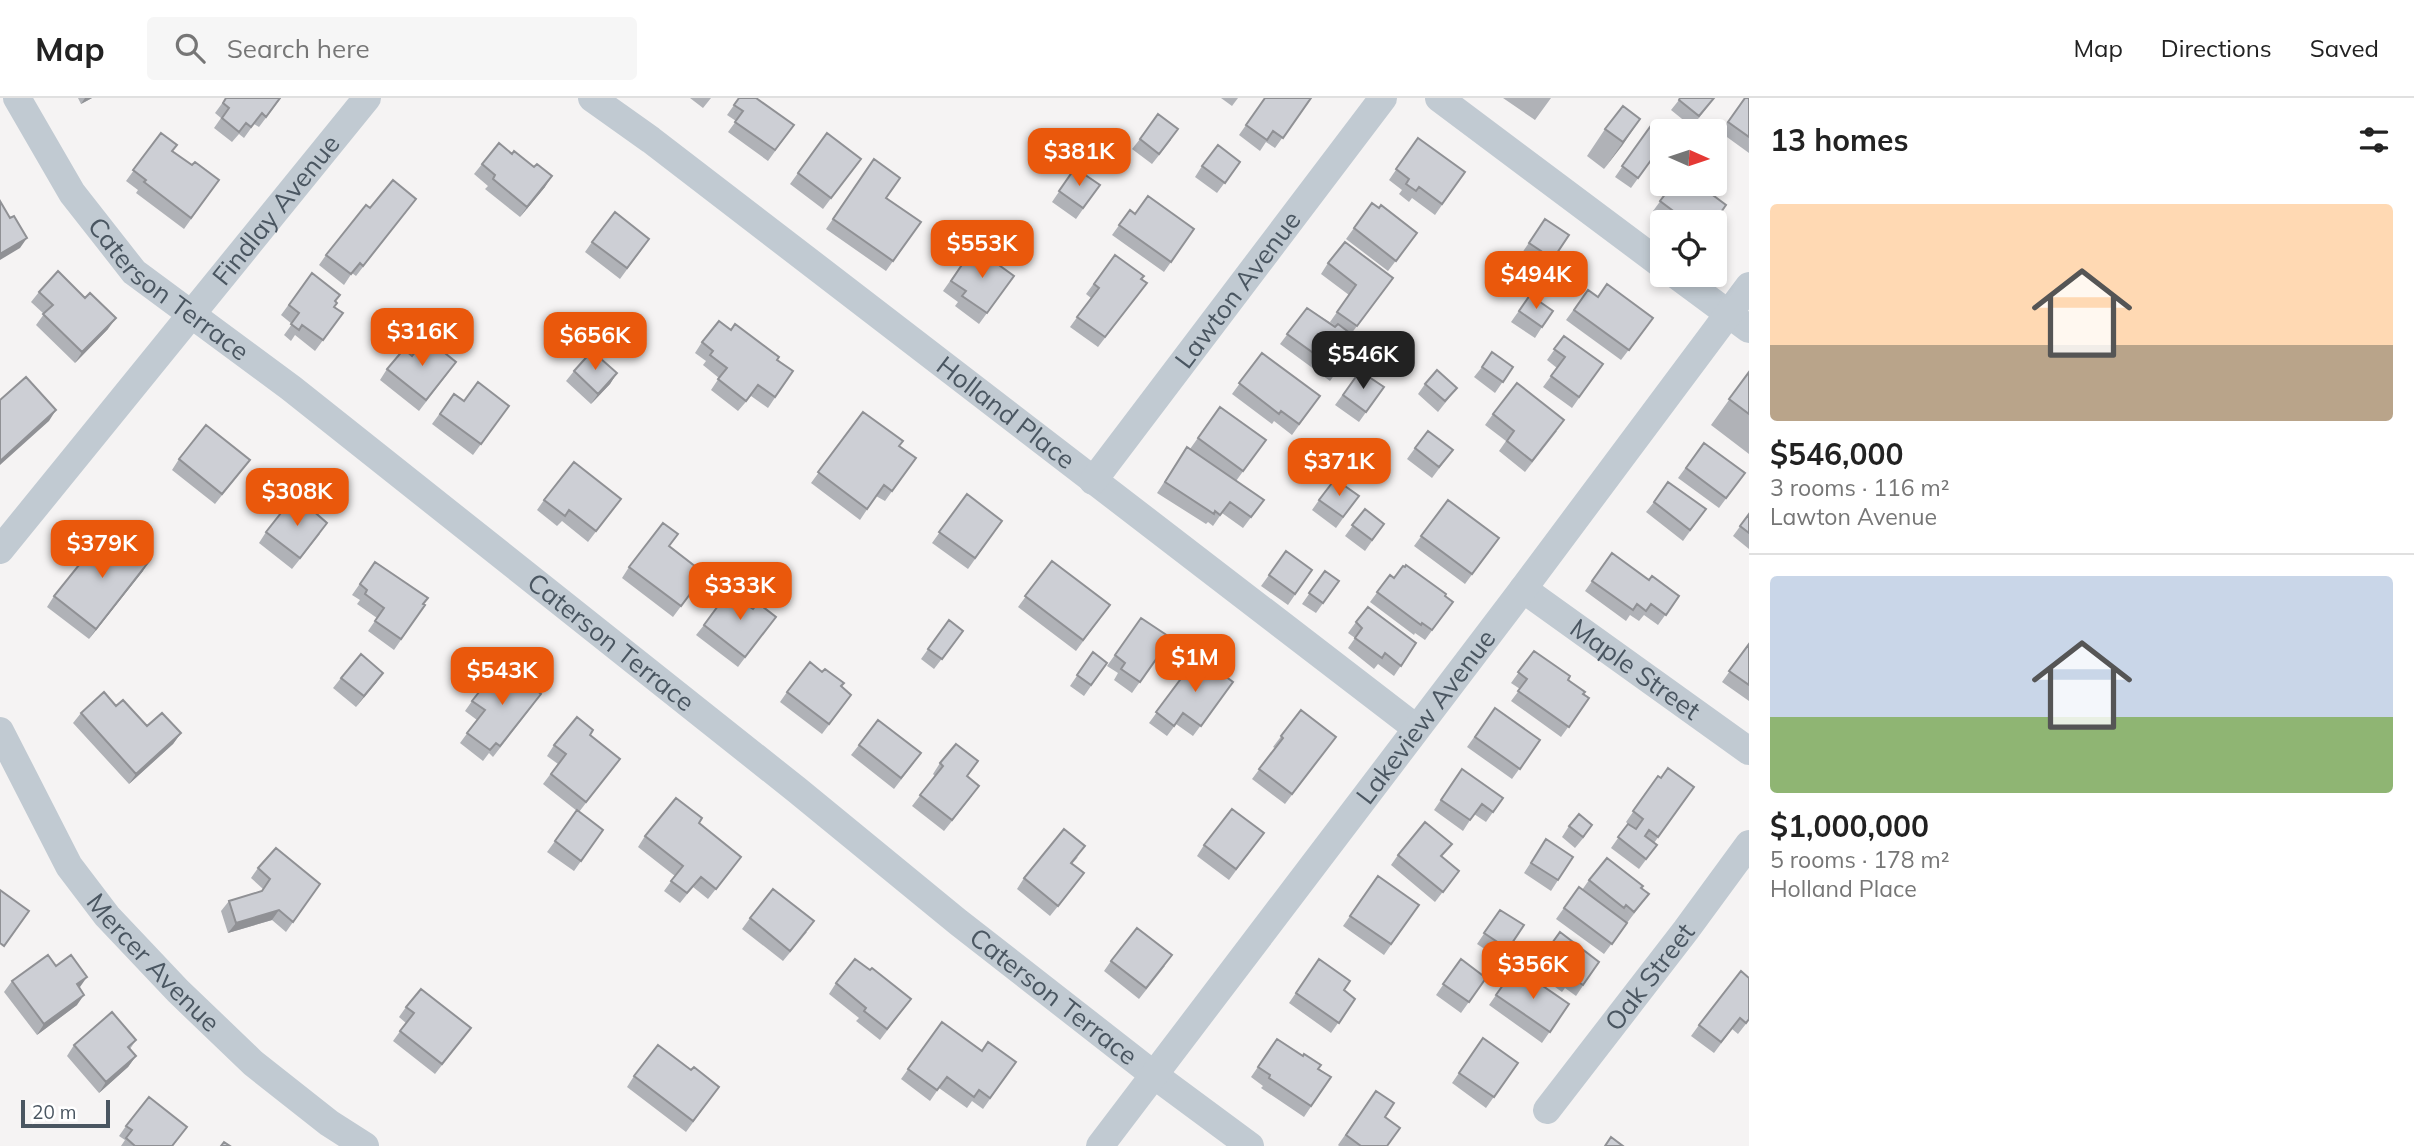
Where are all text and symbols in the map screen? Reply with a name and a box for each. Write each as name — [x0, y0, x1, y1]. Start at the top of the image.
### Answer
search box — [147, 17, 637, 80]
text: Map — [35, 28, 105, 69]
icon: search — [171, 29, 209, 67]
text: Search here — [227, 32, 370, 65]
text: Map — [2073, 33, 2123, 63]
text: Directions — [2161, 33, 2272, 63]
text: Saved — [2310, 33, 2379, 63]
north arrow — [1650, 119, 1727, 196]
map controls — [1650, 119, 1727, 287]
text: 13 homes — [1770, 121, 1909, 159]
icon: filters — [2355, 121, 2393, 159]
street label: Findlay Avenue — [205, 128, 347, 292]
pin: $381K — [1030, 129, 1128, 188]
text: $381K — [1044, 136, 1114, 165]
street label: Lawton Avenue — [1167, 204, 1308, 375]
street label: Caterson Terrace — [81, 210, 256, 367]
button: locate — [1650, 210, 1727, 287]
pin: $553K — [933, 220, 1031, 280]
text: $553K — [947, 228, 1017, 257]
icon: home — [2019, 250, 2145, 376]
pin: $494K — [1487, 252, 1585, 311]
text: $494K — [1501, 259, 1571, 288]
pin: $316K — [373, 308, 471, 368]
pin: $656K — [546, 313, 644, 372]
text: $316K — [387, 316, 457, 345]
text: $656K — [560, 320, 630, 349]
pin: $546K — [1314, 331, 1412, 391]
text: $546K — [1328, 339, 1398, 368]
street label: Holland Place — [930, 349, 1082, 476]
text: $546,000 — [1770, 435, 1903, 473]
pin: $371K — [1290, 438, 1388, 498]
text: $371K — [1304, 446, 1374, 475]
pin: $308K — [248, 468, 346, 528]
text: 3 rooms · 116 m² — [1770, 473, 1950, 502]
text: $308K — [262, 476, 332, 505]
text: Lawton Avenue — [1770, 502, 1937, 531]
pin: $379K — [53, 520, 151, 580]
text: $379K — [67, 528, 137, 557]
pin: $333K — [691, 562, 789, 622]
street label: Caterson Terrace — [521, 565, 701, 718]
text: $333K — [705, 570, 775, 599]
street label: Maple Street — [1564, 611, 1707, 727]
street label: Lakeview Avenue — [1349, 622, 1502, 810]
icon: home — [2019, 622, 2145, 748]
pin: $1M — [1161, 634, 1229, 694]
text: $1M — [1171, 642, 1219, 671]
pin: $543K — [453, 648, 551, 707]
text: $543K — [467, 655, 537, 684]
text: $1,000,000 — [1770, 807, 1929, 845]
text: 5 rooms · 178 m² — [1770, 845, 1950, 874]
text: Holland Place — [1770, 874, 1917, 903]
street label: Mercer Avenue — [80, 887, 227, 1039]
street label: Oak Street — [1597, 916, 1701, 1037]
street label: Caterson Terrace — [963, 920, 1144, 1072]
pin: $356K — [1484, 942, 1582, 1001]
text: $356K — [1498, 949, 1568, 978]
scale bar — [21, 1097, 110, 1129]
text: 20 m — [32, 1100, 76, 1124]

